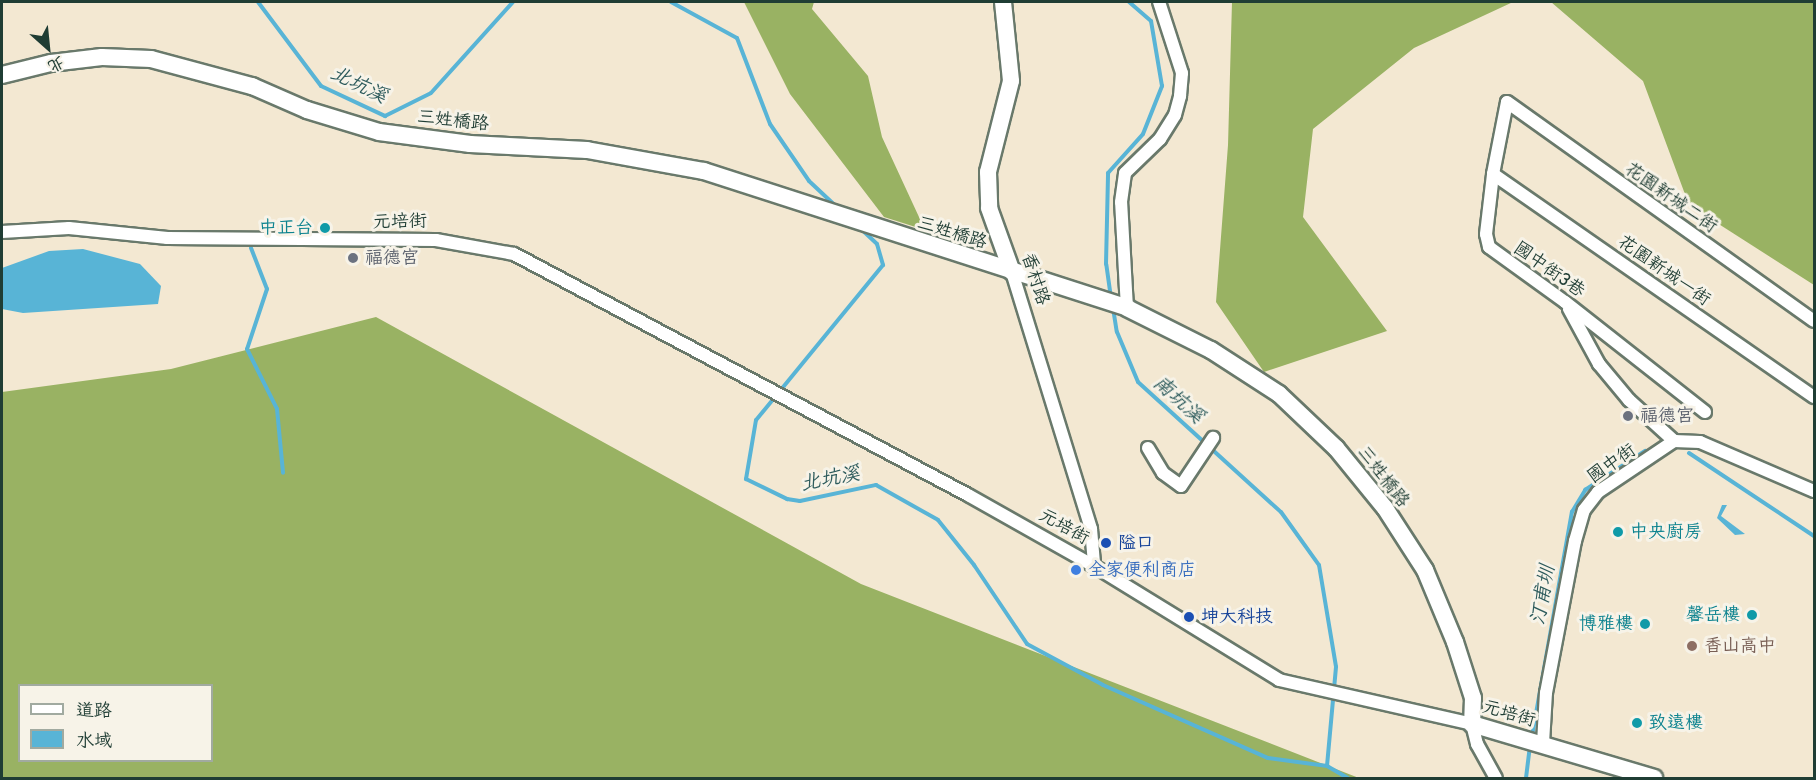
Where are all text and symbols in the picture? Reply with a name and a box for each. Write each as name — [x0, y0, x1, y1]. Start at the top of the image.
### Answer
north arrow — [18, 18, 78, 78]
text: 北 — [45, 51, 68, 77]
water label: 北坑溪 — [327, 60, 391, 108]
street label: 三姓橋路 — [416, 106, 490, 136]
street label: 花園新城二街 — [1621, 158, 1721, 238]
street label: 元培街 — [373, 211, 427, 233]
street label: 三姓橋路 — [914, 212, 990, 254]
place label: 中正台 — [259, 217, 313, 239]
marker: 中正台 — [318, 221, 332, 235]
street label: 花園新城一街 — [1614, 231, 1714, 311]
street label: 國中街3巷 — [1509, 238, 1589, 302]
place label: 福德宫 — [365, 247, 419, 269]
street label: 香村路 — [1016, 250, 1054, 308]
marker: 福德宫 — [346, 251, 360, 265]
water label: 南坑溪 — [1149, 370, 1209, 428]
place label: 福德宮 — [1640, 405, 1694, 427]
marker: 福德宮 — [1621, 409, 1635, 423]
street label: 國中街 — [1584, 440, 1640, 488]
street label: 三姓橋路 — [1352, 442, 1414, 512]
water label: 北坑溪 — [798, 460, 862, 496]
street label: 元培街 — [1035, 504, 1093, 550]
place label: 中央廚房 — [1630, 521, 1702, 543]
marker: 中央廚房 — [1611, 525, 1625, 539]
place label: 隘口 — [1118, 532, 1154, 554]
marker: 隘口 — [1099, 536, 1113, 550]
place label: 全家便利商店 — [1088, 559, 1196, 581]
marker: 全家便利商店 — [1069, 563, 1083, 577]
water label: 汀甫圳 — [1525, 563, 1559, 627]
place label: 馨岳樓 — [1686, 604, 1740, 626]
place label: 坤大科技 — [1201, 606, 1273, 628]
marker: 馨岳樓 — [1745, 608, 1759, 622]
marker: 坤大科技 — [1182, 610, 1196, 624]
place label: 博雅樓 — [1579, 613, 1633, 635]
marker: 博雅樓 — [1638, 617, 1652, 631]
place label: 香山高中 — [1704, 635, 1776, 657]
marker: 香山高中 — [1685, 639, 1699, 653]
legend — [18, 684, 213, 762]
street label: 元培街 — [1480, 696, 1538, 732]
text: 道路 — [76, 699, 112, 722]
place label: 致遠樓 — [1649, 712, 1703, 734]
marker: 致遠樓 — [1630, 716, 1644, 730]
text: 水域 — [76, 729, 112, 752]

